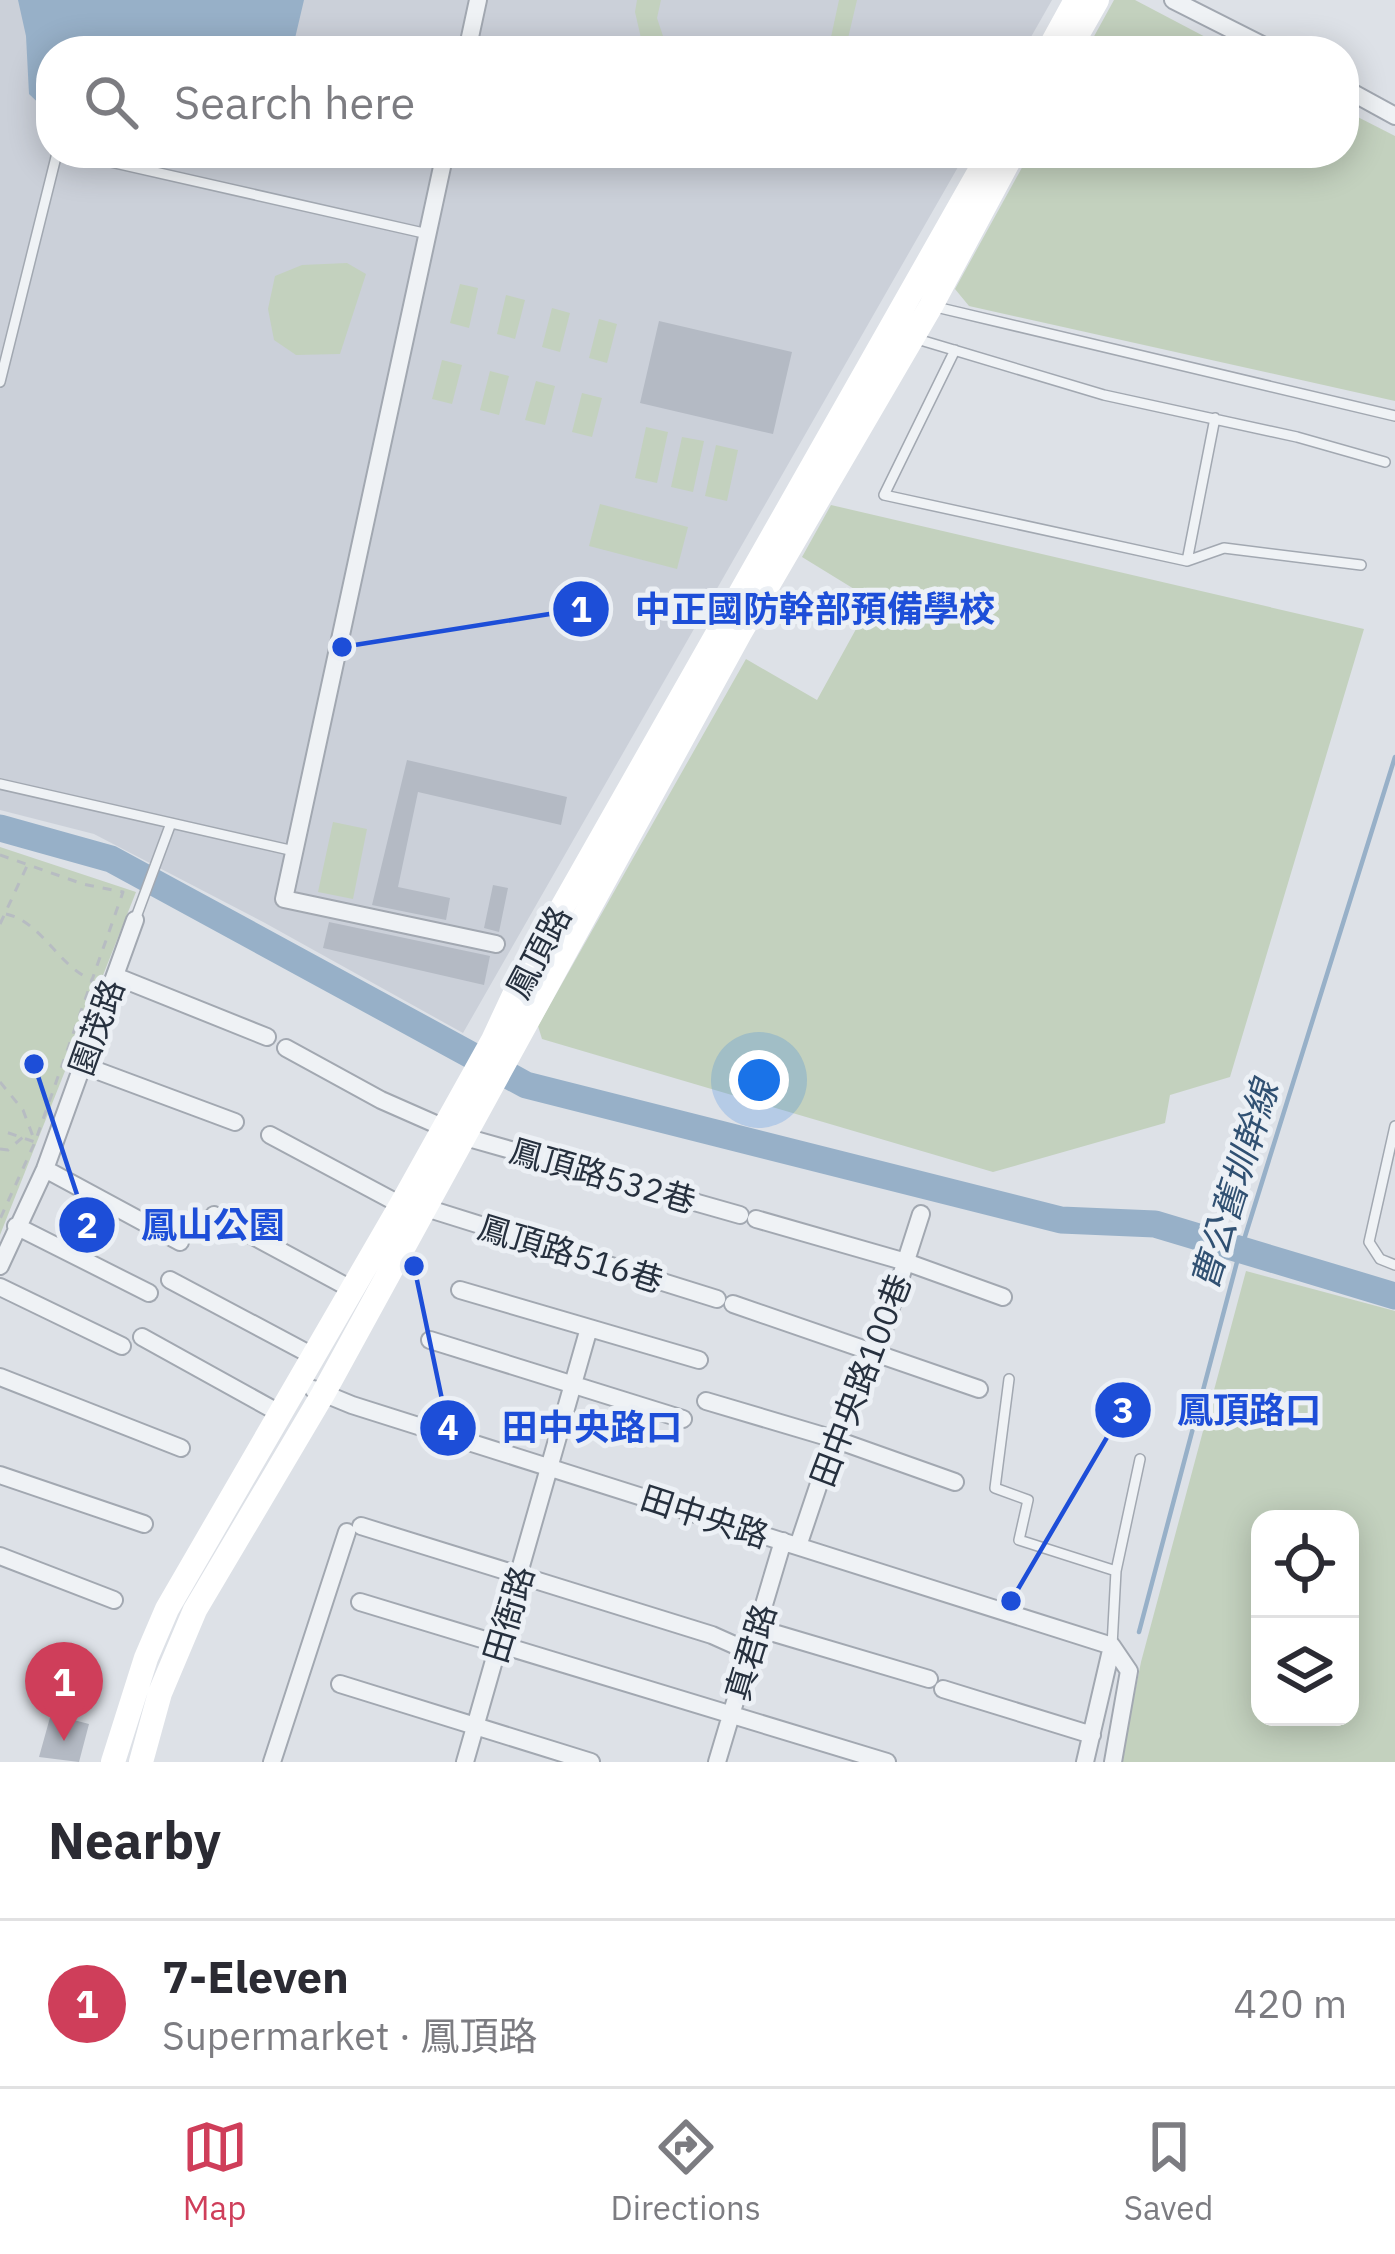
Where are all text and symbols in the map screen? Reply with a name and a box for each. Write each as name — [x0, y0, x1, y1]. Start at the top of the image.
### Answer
search box — [36, 36, 1359, 168]
icon: search — [78, 69, 144, 135]
text: Search here — [174, 73, 415, 131]
callout: 中正國防幹部預備學校 — [551, 573, 1019, 645]
text: 1 — [570, 585, 592, 632]
text: 中正國防幹部預備學校 — [635, 585, 995, 632]
street label: 鳳頂路 — [496, 898, 580, 1006]
street label: 園茂路 — [59, 973, 133, 1081]
your location — [729, 1050, 789, 1110]
water label: 曹公舊圳幹線 — [1180, 1071, 1289, 1295]
street label: 鳳頂路532巷 — [505, 1128, 701, 1222]
callout: 鳳山公園 — [57, 1189, 309, 1261]
text: 2 — [76, 1201, 98, 1248]
text: 鳳山公園 — [141, 1201, 285, 1248]
street label: 鳳頂路516巷 — [473, 1204, 669, 1302]
street label: 田中央路100巷 — [800, 1268, 920, 1492]
callout: 鳳頂路口 — [1093, 1374, 1345, 1446]
text: 3 — [1112, 1386, 1134, 1433]
text: 鳳頂路口 — [1177, 1386, 1321, 1433]
callout: 田中央路口 — [418, 1392, 706, 1464]
text: 4 — [437, 1403, 459, 1450]
text: 田中央路口 — [502, 1403, 682, 1450]
street label: 田中央路 — [636, 1475, 774, 1557]
map controls — [1251, 1510, 1359, 1726]
button: locate — [1251, 1510, 1359, 1618]
street label: 田衙路 — [473, 1560, 543, 1668]
street label: 真君路 — [715, 1598, 785, 1706]
button: layers — [1251, 1618, 1359, 1726]
pin: 1 — [25, 1642, 103, 1741]
text: Nearby — [48, 1807, 221, 1873]
text: 7-Eleven — [162, 1947, 349, 2005]
text: 1 — [75, 1978, 99, 2029]
text: 420 m — [1234, 1978, 1347, 2029]
text: Supermarket · 鳳頂路 — [162, 2010, 537, 2061]
tab: Map — [182, 2114, 248, 2229]
tab: Directions — [611, 2114, 761, 2229]
tab: Saved — [1124, 2114, 1213, 2229]

